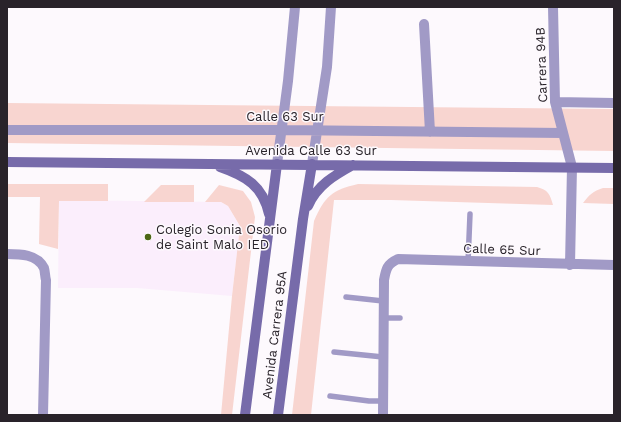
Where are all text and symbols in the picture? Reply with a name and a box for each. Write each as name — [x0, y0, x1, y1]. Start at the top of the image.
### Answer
street label: Carrera 94B — [533, 27, 551, 103]
street label: Calle 63 Sur — [246, 109, 324, 125]
street label: Avenida Calle 63 Sur — [245, 143, 377, 159]
place label: Colegio Sonia Osorio de Saint Malo IED — [156, 222, 287, 253]
marker: Colegio Sonia Osorio de Saint Malo IED — [143, 232, 153, 242]
street label: Calle 65 Sur — [463, 241, 541, 259]
street label: Avenida Carrera 95A — [259, 270, 291, 400]

